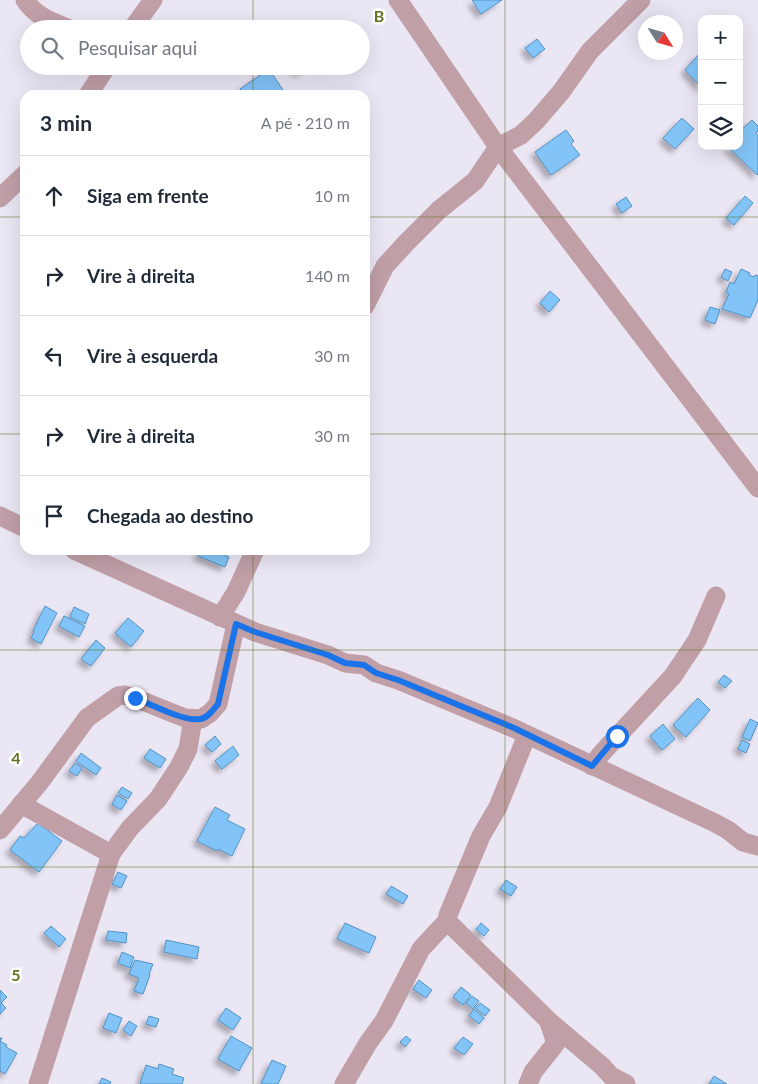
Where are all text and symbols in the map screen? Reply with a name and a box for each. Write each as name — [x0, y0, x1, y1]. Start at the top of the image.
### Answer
text: B — [374, 6, 384, 25]
north arrow — [638, 15, 683, 60]
map controls — [698, 15, 743, 150]
button: + — [698, 15, 743, 60]
search box — [20, 20, 370, 75]
icon: search — [38, 34, 66, 62]
text: Pesquisar aqui — [78, 36, 197, 59]
button: − — [698, 60, 743, 105]
button: layers — [698, 105, 743, 150]
text: 3 min — [40, 110, 92, 135]
text: A pé · 210 m — [261, 113, 350, 132]
icon: ahead — [40, 182, 68, 210]
text: Siga em frente — [87, 184, 209, 207]
text: 10 m — [314, 186, 350, 205]
icon: right — [40, 262, 68, 290]
text: Vire à direita — [87, 264, 195, 287]
text: 140 m — [305, 266, 350, 285]
icon: left — [40, 342, 68, 370]
text: Vire à esquerda — [87, 344, 218, 367]
text: 30 m — [314, 346, 350, 365]
icon: right — [40, 422, 68, 450]
text: Vire à direita — [87, 424, 195, 447]
text: 30 m — [314, 426, 350, 445]
icon: arrive — [40, 502, 68, 530]
text: Chegada ao destino — [87, 504, 253, 527]
route end — [124, 687, 147, 710]
route start — [606, 725, 629, 748]
text: 4 — [11, 748, 21, 767]
text: 5 — [11, 965, 21, 984]

